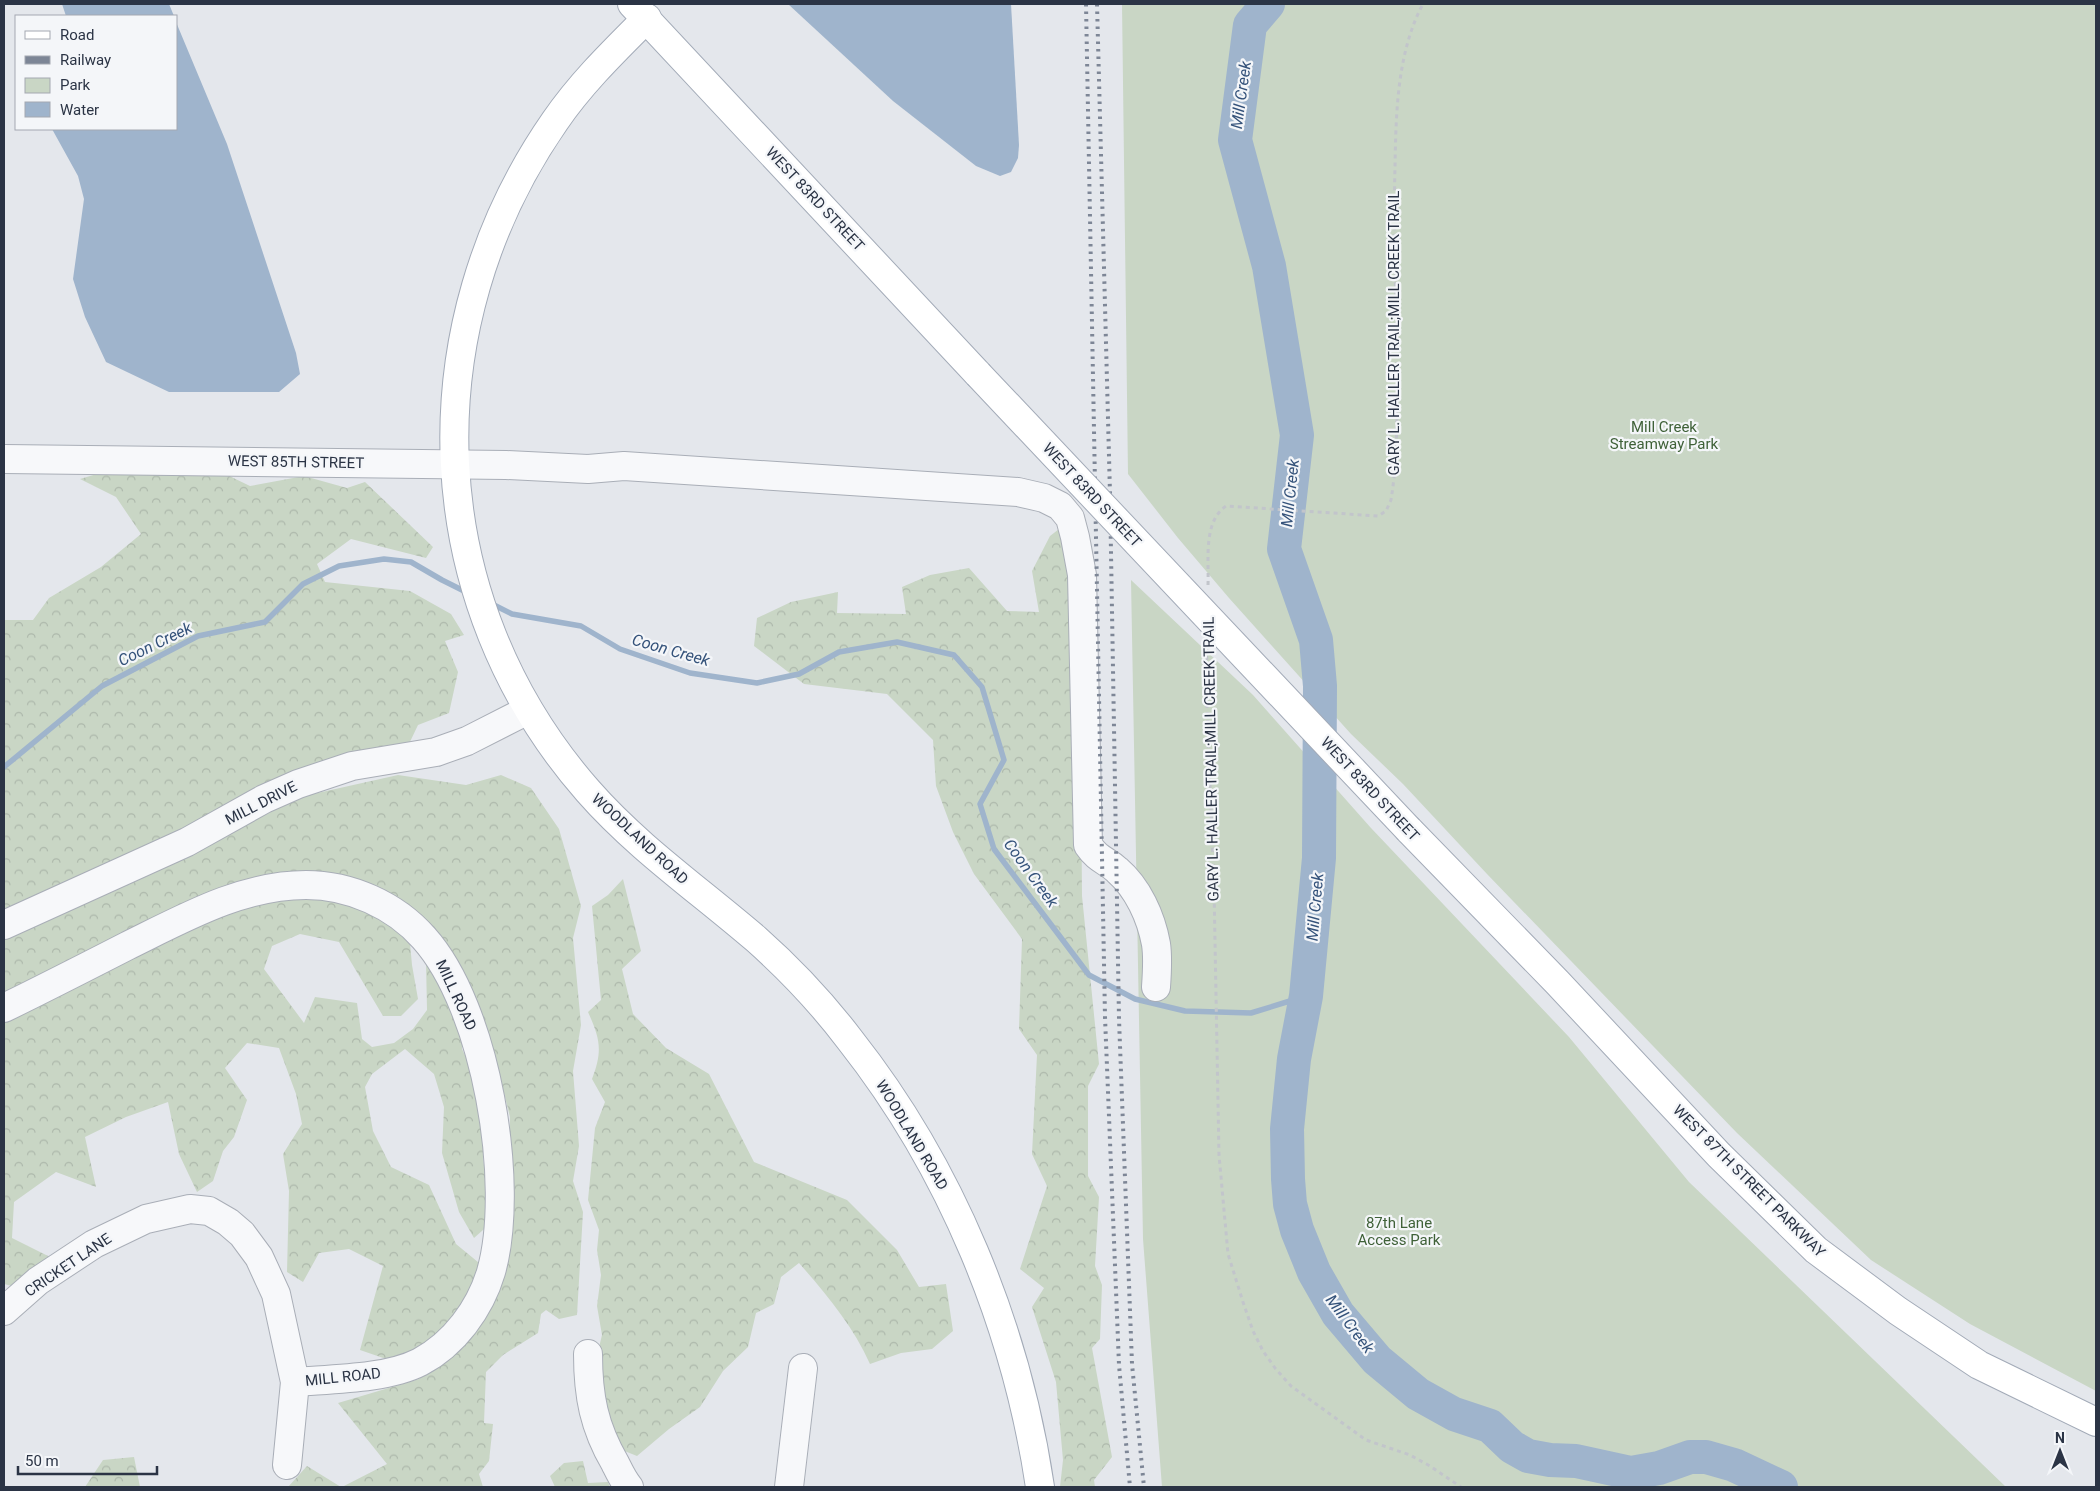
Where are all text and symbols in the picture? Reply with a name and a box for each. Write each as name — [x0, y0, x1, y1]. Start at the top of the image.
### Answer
legend — [15, 15, 178, 130]
text: Road — [60, 26, 94, 44]
text: Railway — [60, 51, 111, 69]
water label: Mill Creek — [1227, 59, 1255, 130]
text: Park — [60, 76, 91, 94]
text: Water — [60, 101, 99, 119]
street label: WEST 83RD STREET — [762, 143, 868, 255]
street label: GARY L. HALLER TRAIL;MILL CREEK TRAIL — [1385, 191, 1403, 475]
park label: Mill Creek Streamway Park — [1610, 418, 1719, 453]
street label: WEST 83RD STREET — [1039, 439, 1145, 551]
street label: WEST 85TH STREET — [228, 452, 364, 472]
water label: Mill Creek — [1277, 457, 1303, 528]
street label: GARY L. HALLER TRAIL;MILL CREEK TRAIL — [1200, 616, 1222, 902]
water label: Coon Creek — [115, 617, 196, 670]
water label: Coon Creek — [630, 630, 713, 670]
street label: WEST 83RD STREET — [1317, 733, 1423, 845]
street label: MILL DRIVE — [222, 777, 300, 829]
street label: WOODLAND ROAD — [588, 790, 692, 888]
water label: Coon Creek — [1000, 835, 1063, 912]
water label: Mill Creek — [1303, 871, 1328, 942]
street label: MILL ROAD — [432, 957, 480, 1033]
street label: WOODLAND ROAD — [872, 1077, 952, 1193]
street label: WEST 87TH STREET PARKWAY — [1669, 1101, 1829, 1261]
park label: 87th Lane Access Park — [1358, 1214, 1441, 1249]
street label: CRICKET LANE — [21, 1229, 115, 1301]
water label: Mill Creek — [1322, 1291, 1379, 1358]
street label: MILL ROAD — [304, 1364, 382, 1390]
north arrow — [2035, 1426, 2085, 1476]
text: N — [2055, 1430, 2065, 1446]
scale bar — [18, 1444, 156, 1476]
text: 50 m — [25, 1452, 59, 1470]

